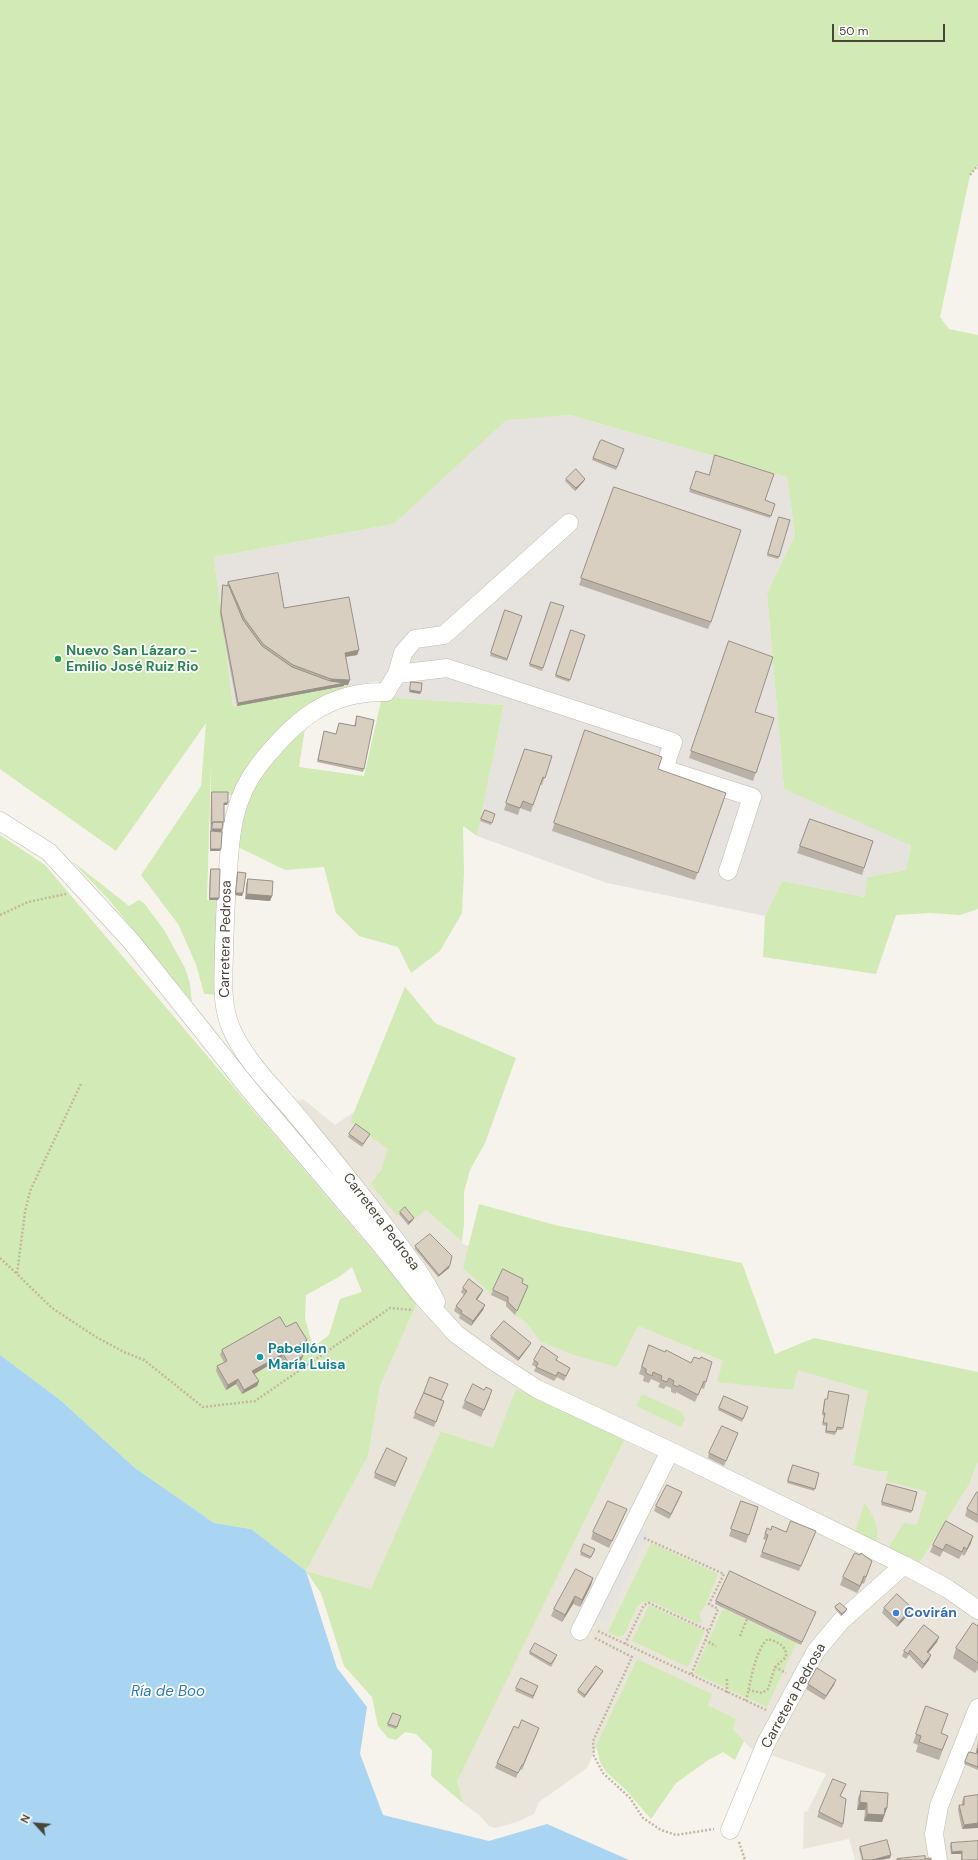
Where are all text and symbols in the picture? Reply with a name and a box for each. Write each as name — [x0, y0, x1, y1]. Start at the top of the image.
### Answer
scale bar — [834, 16, 947, 42]
text: 50 m — [839, 23, 868, 39]
place label: Nuevo San Lázaro - Emilio José Ruiz Rio — [66, 643, 199, 676]
marker: Nuevo San Lázaro - Emilio José Ruiz Rio — [53, 654, 63, 664]
street label: Carretera Pedrosa — [217, 880, 235, 998]
street label: Carretera Pedrosa — [339, 1170, 423, 1274]
place label: Pabellón María Luisa — [268, 1341, 345, 1374]
marker: Pabellón María Luisa — [255, 1352, 265, 1362]
place label: Covirán — [904, 1605, 957, 1621]
marker: Covirán — [891, 1608, 901, 1618]
street label: Carretera Pedrosa — [758, 1641, 830, 1751]
water label: Ría de Boo — [131, 1683, 205, 1701]
north arrow — [16, 1804, 56, 1844]
text: N — [17, 1812, 33, 1825]

